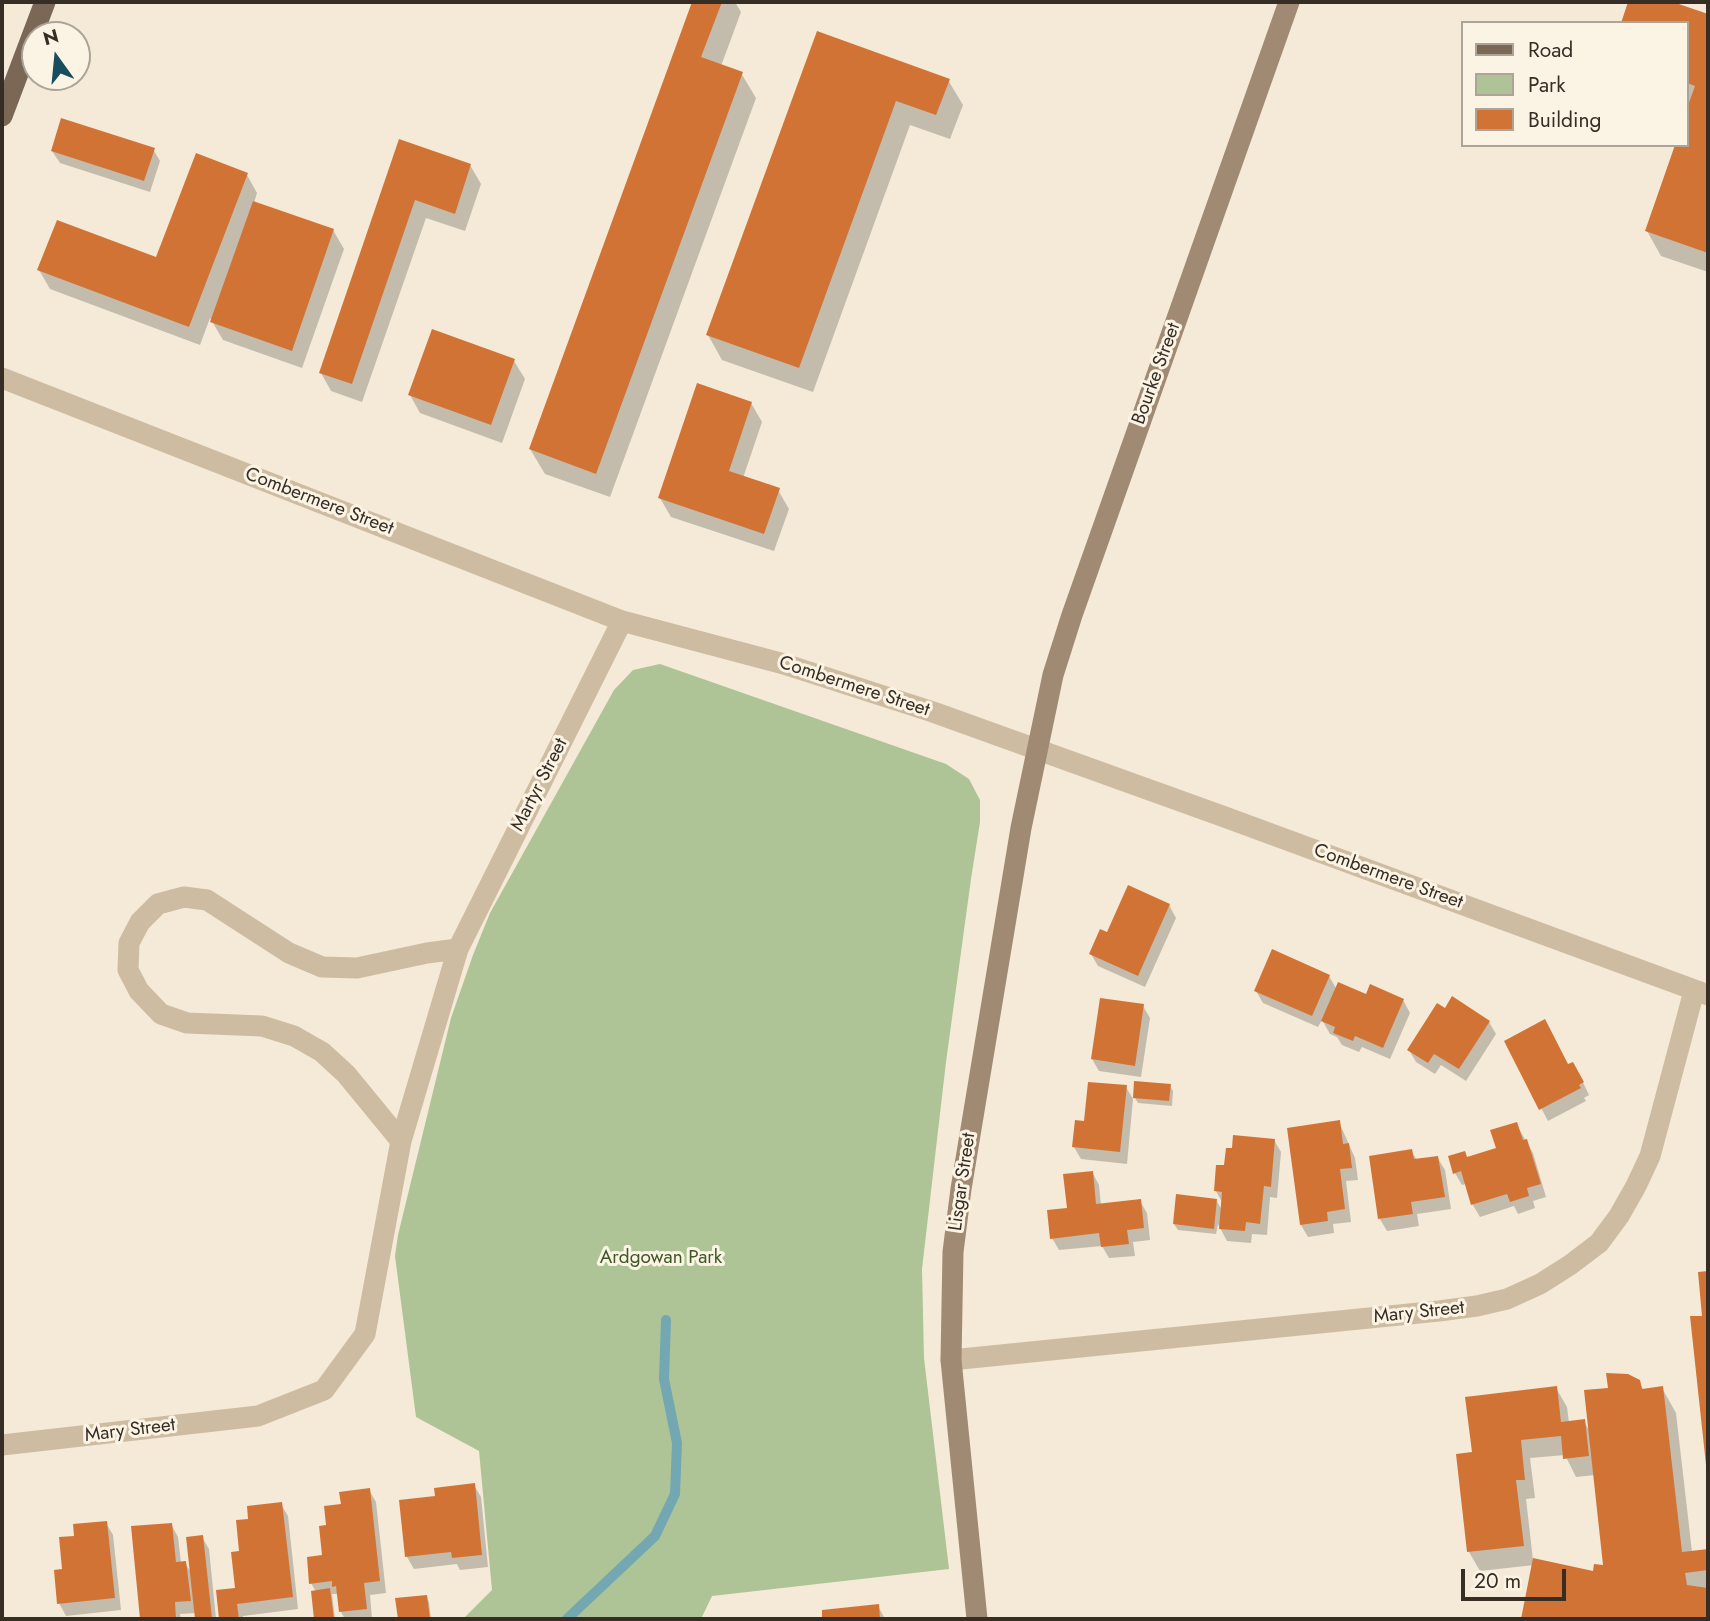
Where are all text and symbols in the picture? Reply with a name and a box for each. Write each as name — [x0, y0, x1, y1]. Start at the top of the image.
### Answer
north arrow — [21, 21, 91, 91]
legend — [1462, 21, 1689, 147]
text: N — [40, 22, 62, 52]
text: Road — [1528, 35, 1573, 65]
text: Park — [1528, 70, 1565, 100]
text: Building — [1528, 105, 1601, 135]
street label: Bourke Street — [1128, 320, 1186, 428]
street label: Combermere Street — [242, 463, 396, 541]
street label: Combermere Street — [776, 652, 932, 722]
street label: Martyr Street — [507, 735, 573, 835]
street label: Combermere Street — [1310, 839, 1466, 915]
street label: Lisgar Street — [945, 1132, 981, 1232]
park label: Ardgowan Park — [600, 1247, 722, 1269]
street label: Mary Street — [1373, 1297, 1465, 1329]
street label: Mary Street — [83, 1414, 177, 1448]
scale bar — [1465, 1554, 1570, 1598]
text: 20 m — [1474, 1566, 1521, 1596]

